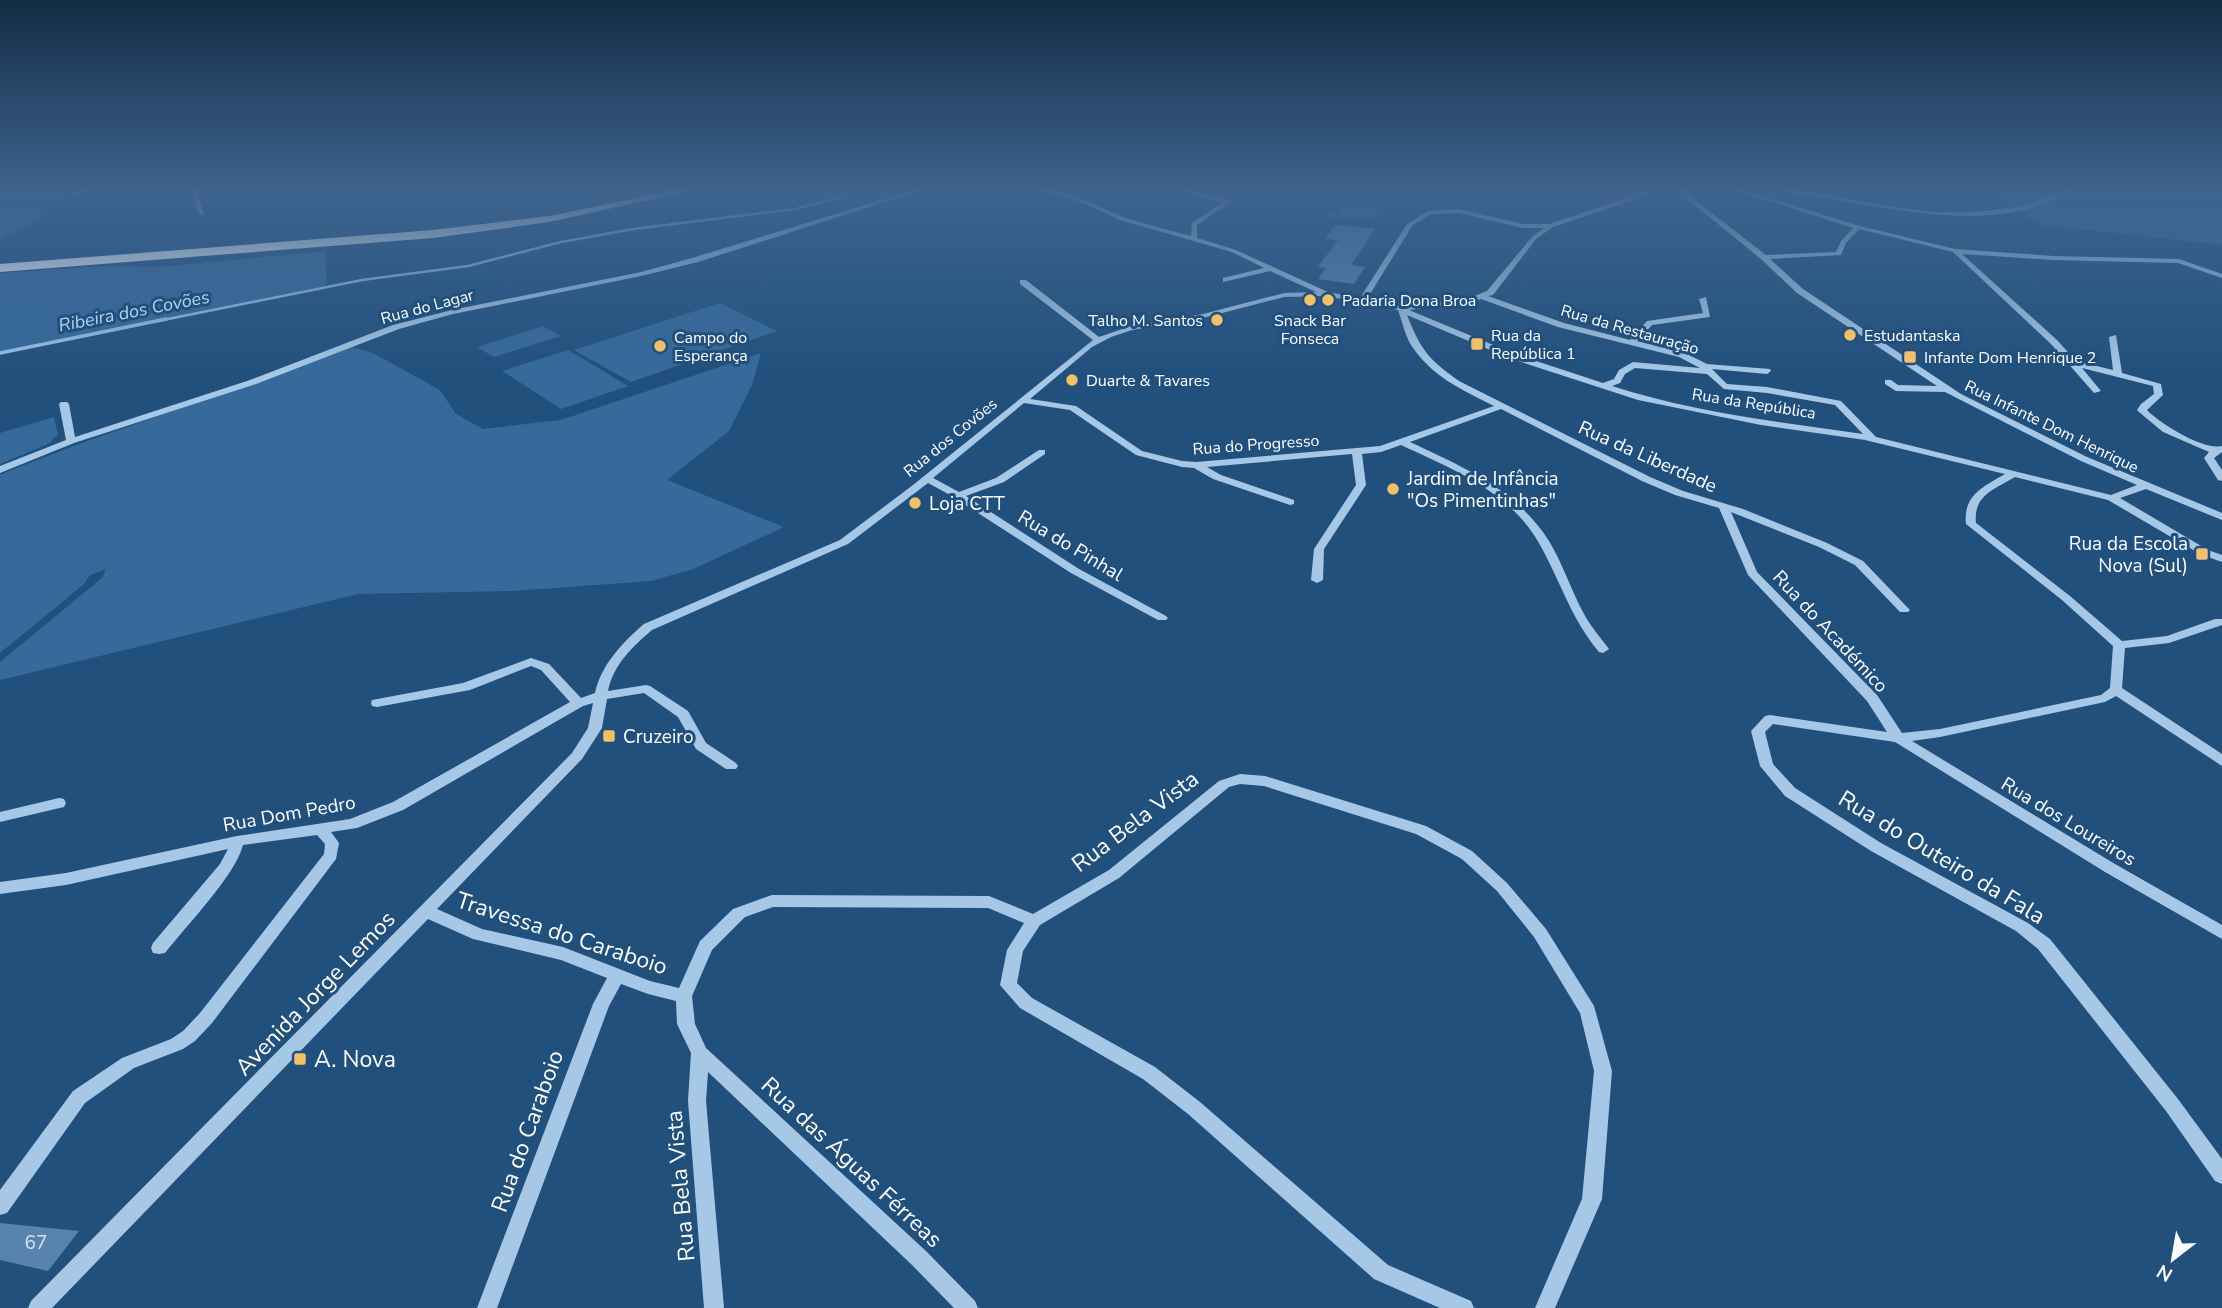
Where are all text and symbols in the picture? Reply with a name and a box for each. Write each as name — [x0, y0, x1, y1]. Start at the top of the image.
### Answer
street label: Rua do Lagar — [378, 284, 476, 330]
water label: Ribeira dos Covões — [56, 285, 212, 337]
place label: Padaria Dona Broa — [1342, 290, 1476, 312]
marker: Snack Bar Fonseca — [1302, 292, 1318, 308]
marker: Padaria Dona Broa — [1320, 292, 1336, 308]
street label: Rua da Restauração — [1558, 300, 1701, 360]
place label: Talho M. Santos — [1088, 310, 1203, 332]
place label: Snack Bar Fonseca — [1274, 310, 1346, 350]
marker: Talho M. Santos — [1209, 312, 1225, 328]
place label: Rua da República 1 — [1491, 325, 1576, 365]
place label: Estudantaska — [1864, 325, 1960, 347]
place label: Campo do Esperança — [674, 327, 748, 367]
marker: Estudantaska — [1842, 327, 1858, 343]
marker: Rua da República 1 — [1469, 336, 1485, 352]
marker: Campo do Esperança — [652, 338, 668, 354]
place label: Infante Dom Henrique 2 — [1924, 347, 2096, 369]
marker: Infante Dom Henrique 2 — [1902, 349, 1918, 365]
place label: Duarte & Tavares — [1086, 370, 1210, 392]
marker: Duarte & Tavares — [1064, 372, 1080, 388]
street label: Rua Infante Dom Henrique — [1961, 375, 2142, 479]
street label: Rua da República — [1690, 383, 1817, 425]
street label: Rua dos Covões — [899, 393, 1002, 482]
street label: Rua da Liberdade — [1574, 415, 1721, 499]
street label: Rua do Progresso — [1192, 430, 1320, 460]
place label: Jardim de Infância "Os Pimentinhas" — [1406, 466, 1559, 514]
marker: Jardim de Infância "Os Pimentinhas" — [1385, 481, 1401, 497]
place label: Loja CTT — [929, 491, 1005, 517]
marker: Loja CTT — [907, 495, 923, 511]
street label: Rua do Pinhal — [1013, 504, 1128, 588]
place label: Rua da Escola Nova (Sul) — [2069, 531, 2188, 579]
marker: Rua da Escola Nova (Sul) — [2194, 546, 2210, 562]
street label: Rua do Académico — [1767, 565, 1894, 698]
place label: Cruzeiro — [623, 724, 694, 750]
marker: Cruzeiro — [601, 728, 617, 744]
street label: Rua Bela Vista — [1065, 763, 1205, 879]
street label: Rua dos Loureiros — [1996, 771, 2141, 872]
street label: Rua do Outeiro da Fala — [1833, 783, 2051, 932]
street label: Rua Dom Pedro — [221, 790, 357, 838]
street label: Travessa do Caraboio — [452, 885, 671, 982]
street label: Avenida Jorge Lemos — [228, 904, 402, 1083]
place label: A. Nova — [314, 1044, 396, 1075]
street label: Rua do Caraboio — [484, 1046, 571, 1217]
marker: A. Nova — [292, 1051, 308, 1067]
street label: Rua das Águas Férreas — [754, 1070, 949, 1255]
street label: Rua Bela Vista — [658, 1109, 703, 1263]
north arrow — [2138, 1224, 2208, 1294]
house number: 67 — [25, 1230, 47, 1256]
text: N — [2152, 1258, 2178, 1288]

